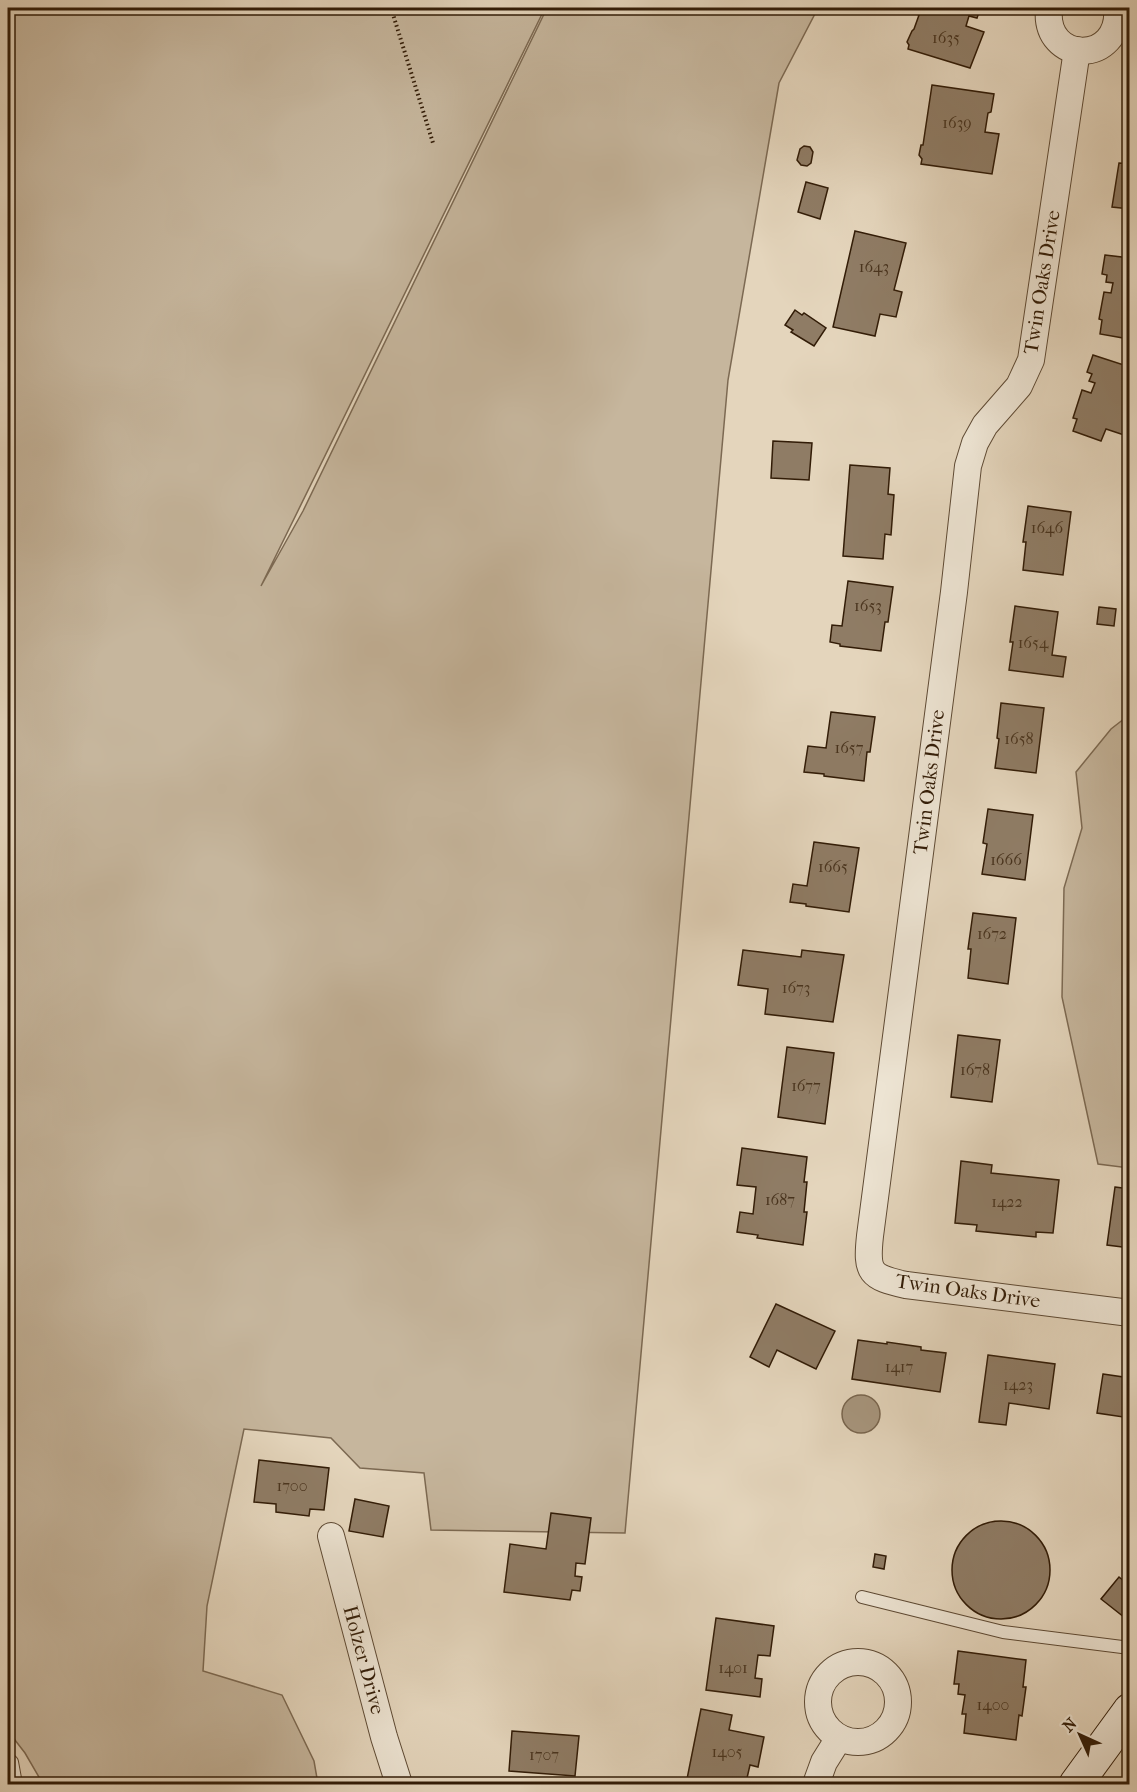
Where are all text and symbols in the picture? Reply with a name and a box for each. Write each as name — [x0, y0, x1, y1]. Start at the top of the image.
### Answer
house number: 1635 — [932, 28, 960, 47]
house number: 1639 — [942, 113, 972, 132]
street label: Twin Oaks Drive — [1019, 208, 1065, 356]
house number: 1643 — [859, 257, 889, 276]
house number: 1646 — [1031, 518, 1064, 537]
house number: 1653 — [854, 596, 882, 615]
house number: 1654 — [1018, 633, 1049, 652]
street label: Twin Oaks Drive — [909, 708, 949, 856]
house number: 1658 — [1004, 729, 1034, 748]
house number: 1657 — [835, 738, 864, 757]
house number: 1666 — [990, 850, 1022, 869]
house number: 1665 — [818, 857, 848, 876]
house number: 1672 — [977, 924, 1007, 943]
house number: 1673 — [782, 978, 810, 997]
house number: 1678 — [960, 1060, 990, 1079]
house number: 1677 — [791, 1076, 821, 1095]
house number: 1687 — [765, 1190, 795, 1209]
house number: 1422 — [991, 1192, 1023, 1211]
street label: Twin Oaks Drive — [894, 1269, 1042, 1313]
house number: 1417 — [885, 1357, 914, 1376]
house number: 1423 — [1003, 1375, 1033, 1394]
house number: 1700 — [276, 1476, 308, 1495]
street label: Holzer Drive — [338, 1603, 390, 1717]
house number: 1401 — [718, 1658, 748, 1677]
house number: 1400 — [977, 1695, 1009, 1714]
north arrow — [1050, 1705, 1110, 1765]
text: N — [1059, 1713, 1081, 1736]
house number: 1405 — [712, 1742, 743, 1761]
house number: 1707 — [529, 1745, 559, 1764]

